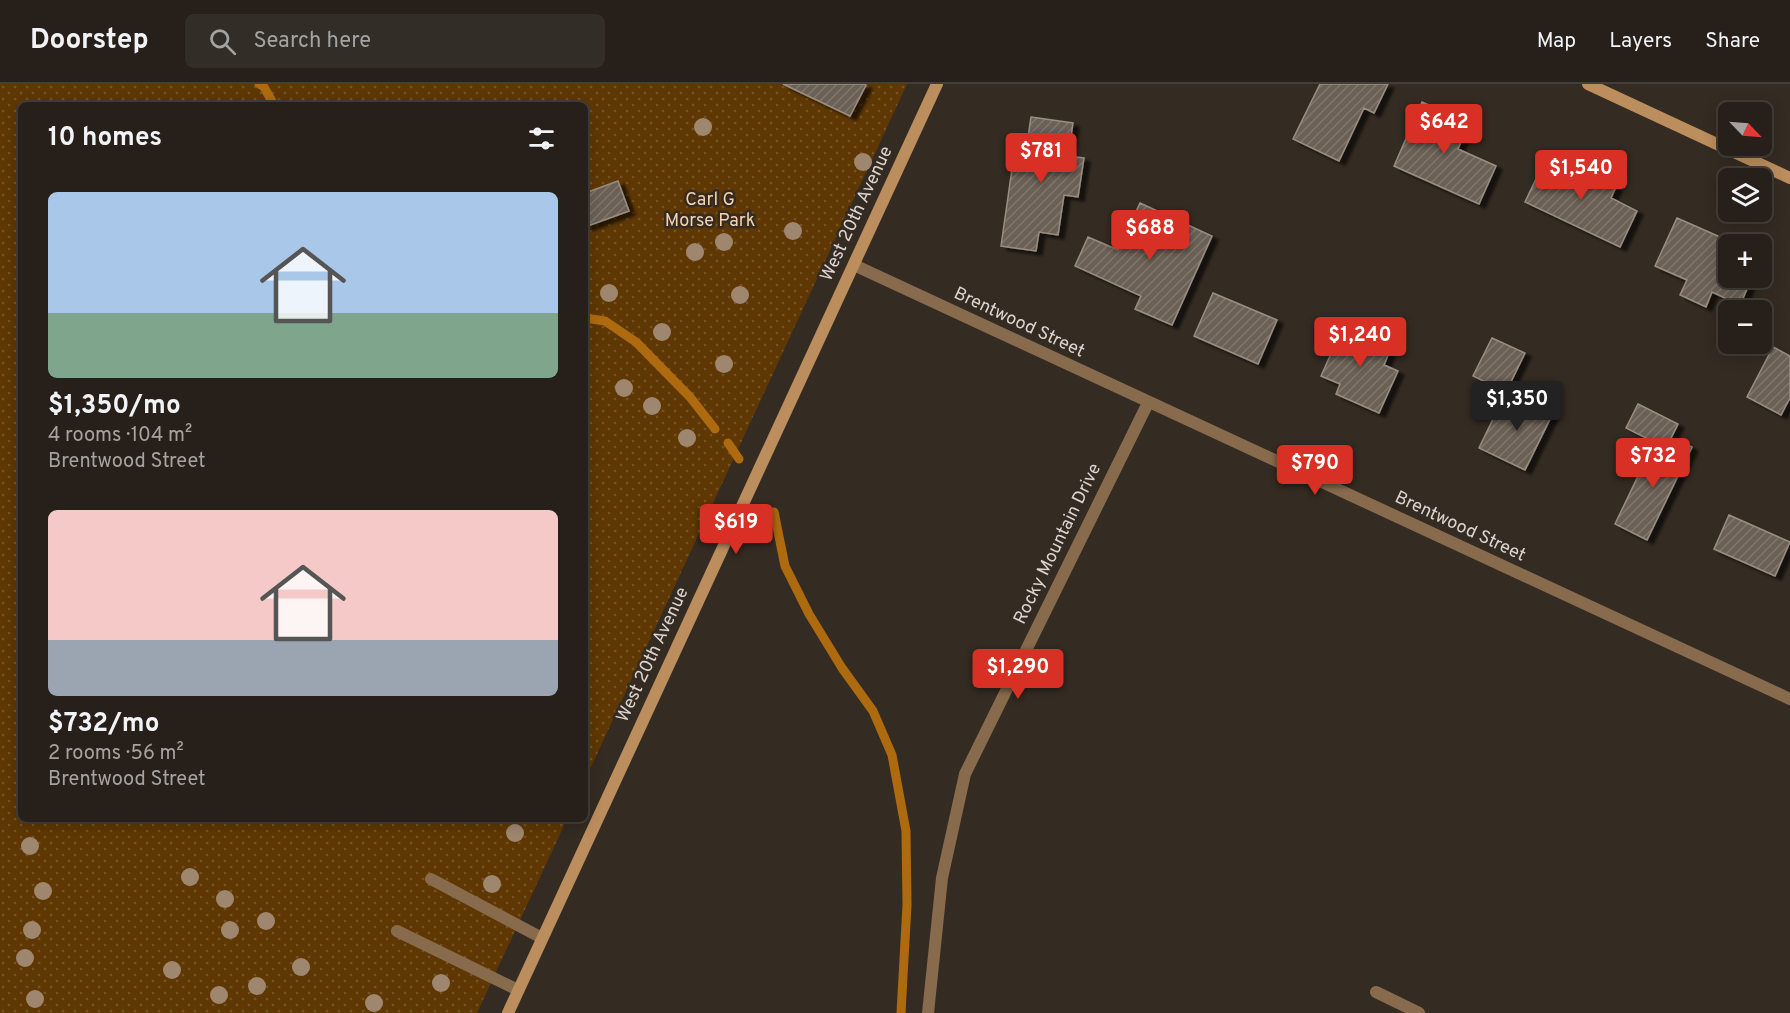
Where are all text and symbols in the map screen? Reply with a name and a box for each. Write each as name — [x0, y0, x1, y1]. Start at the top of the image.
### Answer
search box — [185, 14, 605, 68]
text: Doorstep — [30, 23, 149, 59]
icon: search — [206, 25, 239, 58]
text: Search here — [254, 28, 371, 55]
text: Map — [1537, 28, 1576, 55]
text: Layers — [1609, 28, 1672, 55]
text: Share — [1705, 28, 1760, 55]
north arrow — [1718, 102, 1772, 156]
map controls — [1718, 102, 1772, 354]
pin: $642 — [1408, 104, 1480, 155]
text: $642 — [1419, 110, 1469, 136]
text: 10 homes — [48, 122, 162, 155]
icon: filters — [525, 122, 558, 155]
pin: $781 — [1005, 133, 1077, 184]
text: $781 — [1020, 139, 1062, 165]
street label: West 20th Avenue — [816, 143, 898, 285]
pin: $1,540 — [1532, 150, 1630, 201]
text: $1,540 — [1549, 156, 1613, 182]
button: layers — [1718, 168, 1772, 222]
park label: Carl G Morse Park — [665, 189, 755, 233]
pin: $688 — [1114, 210, 1186, 261]
text: $688 — [1125, 216, 1175, 242]
icon: home — [249, 231, 357, 339]
button: + — [1718, 234, 1772, 288]
street label: Brentwood Street — [950, 283, 1088, 363]
button: − — [1718, 300, 1772, 354]
pin: $1,240 — [1311, 317, 1409, 368]
text: $1,240 — [1328, 323, 1392, 349]
pin: $1,350 — [1468, 381, 1566, 432]
text: $1,350 — [1486, 387, 1548, 413]
text: $1,350/mo — [48, 390, 181, 423]
text: 4 rooms · 104 m² — [48, 423, 192, 449]
pin: $732 — [1617, 438, 1689, 489]
text: $732 — [1630, 444, 1676, 470]
pin: $790 — [1279, 445, 1351, 496]
text: Brentwood Street — [48, 449, 206, 475]
text: $790 — [1291, 451, 1339, 477]
street label: Rocky Mountain Drive — [1009, 460, 1107, 628]
street label: Brentwood Street — [1391, 487, 1529, 567]
pin: $619 — [700, 504, 772, 555]
text: $619 — [714, 510, 758, 536]
icon: home — [249, 549, 357, 657]
street label: West 20th Avenue — [612, 584, 694, 726]
pin: $1,290 — [969, 649, 1067, 700]
text: $1,290 — [987, 655, 1050, 681]
text: $732/mo — [48, 708, 159, 741]
text: 2 rooms · 56 m² — [48, 741, 184, 767]
text: Brentwood Street — [48, 767, 206, 793]

